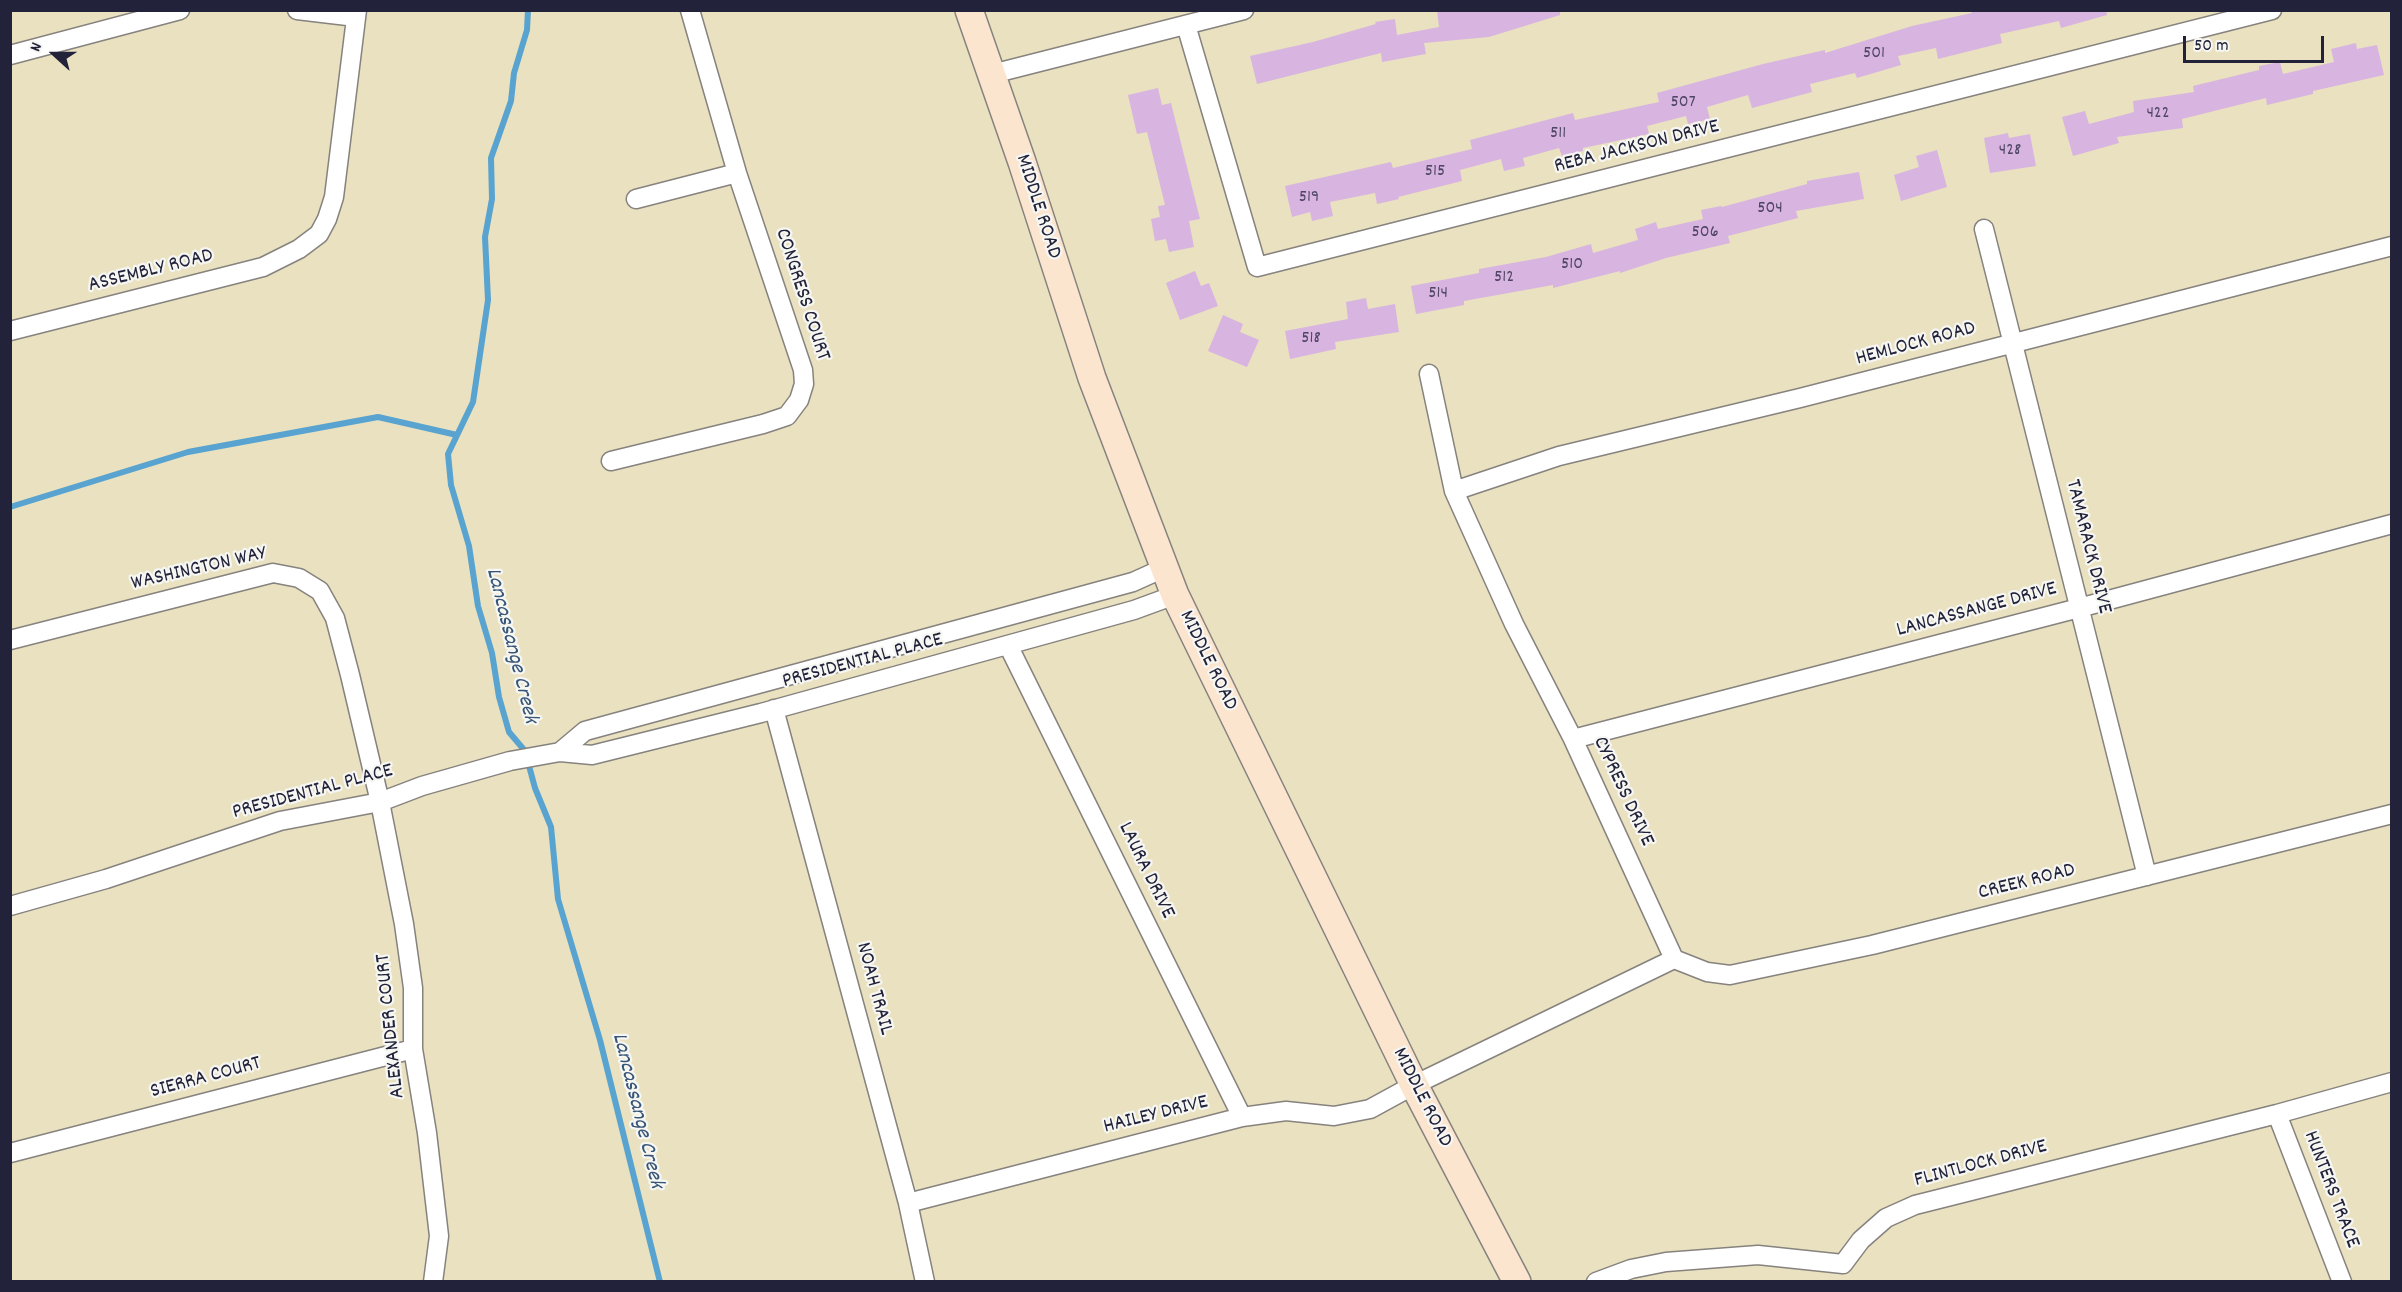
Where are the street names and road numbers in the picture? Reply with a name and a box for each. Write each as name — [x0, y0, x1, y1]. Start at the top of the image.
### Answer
street label: REBA JACKSON DRIVE — [1552, 115, 1722, 181]
street label: MIDDLE ROAD — [1008, 152, 1066, 262]
street label: CONGRESS COURT — [768, 226, 834, 364]
street label: ASSEMBLY ROAD — [86, 244, 216, 300]
street label: HEMLOCK ROAD — [1853, 317, 1979, 373]
street label: TAMARACK DRIVE — [2058, 477, 2116, 617]
street label: WASHINGTON WAY — [129, 542, 269, 598]
street label: LANCASSANGE DRIVE — [1894, 578, 2060, 644]
street label: MIDDLE ROAD — [1172, 607, 1242, 715]
street label: PRESIDENTIAL PLACE — [780, 628, 946, 696]
street label: CYPRESS DRIVE — [1586, 733, 1658, 851]
street label: PRESIDENTIAL PLACE — [230, 759, 396, 827]
street label: LAURA DRIVE — [1111, 819, 1179, 923]
street label: CREEK ROAD — [1976, 859, 2078, 907]
street label: NOAH TRAIL — [849, 940, 897, 1038]
street label: ALEXANDER COURT — [372, 952, 412, 1100]
street label: MIDDLE ROAD — [1385, 1044, 1457, 1152]
street label: SIERRA COURT — [148, 1052, 264, 1106]
street label: HAILEY DRIVE — [1101, 1091, 1211, 1141]
street label: HUNTERS TRACE — [2296, 1128, 2364, 1252]
street label: FLINTLOCK DRIVE — [1912, 1135, 2050, 1195]

